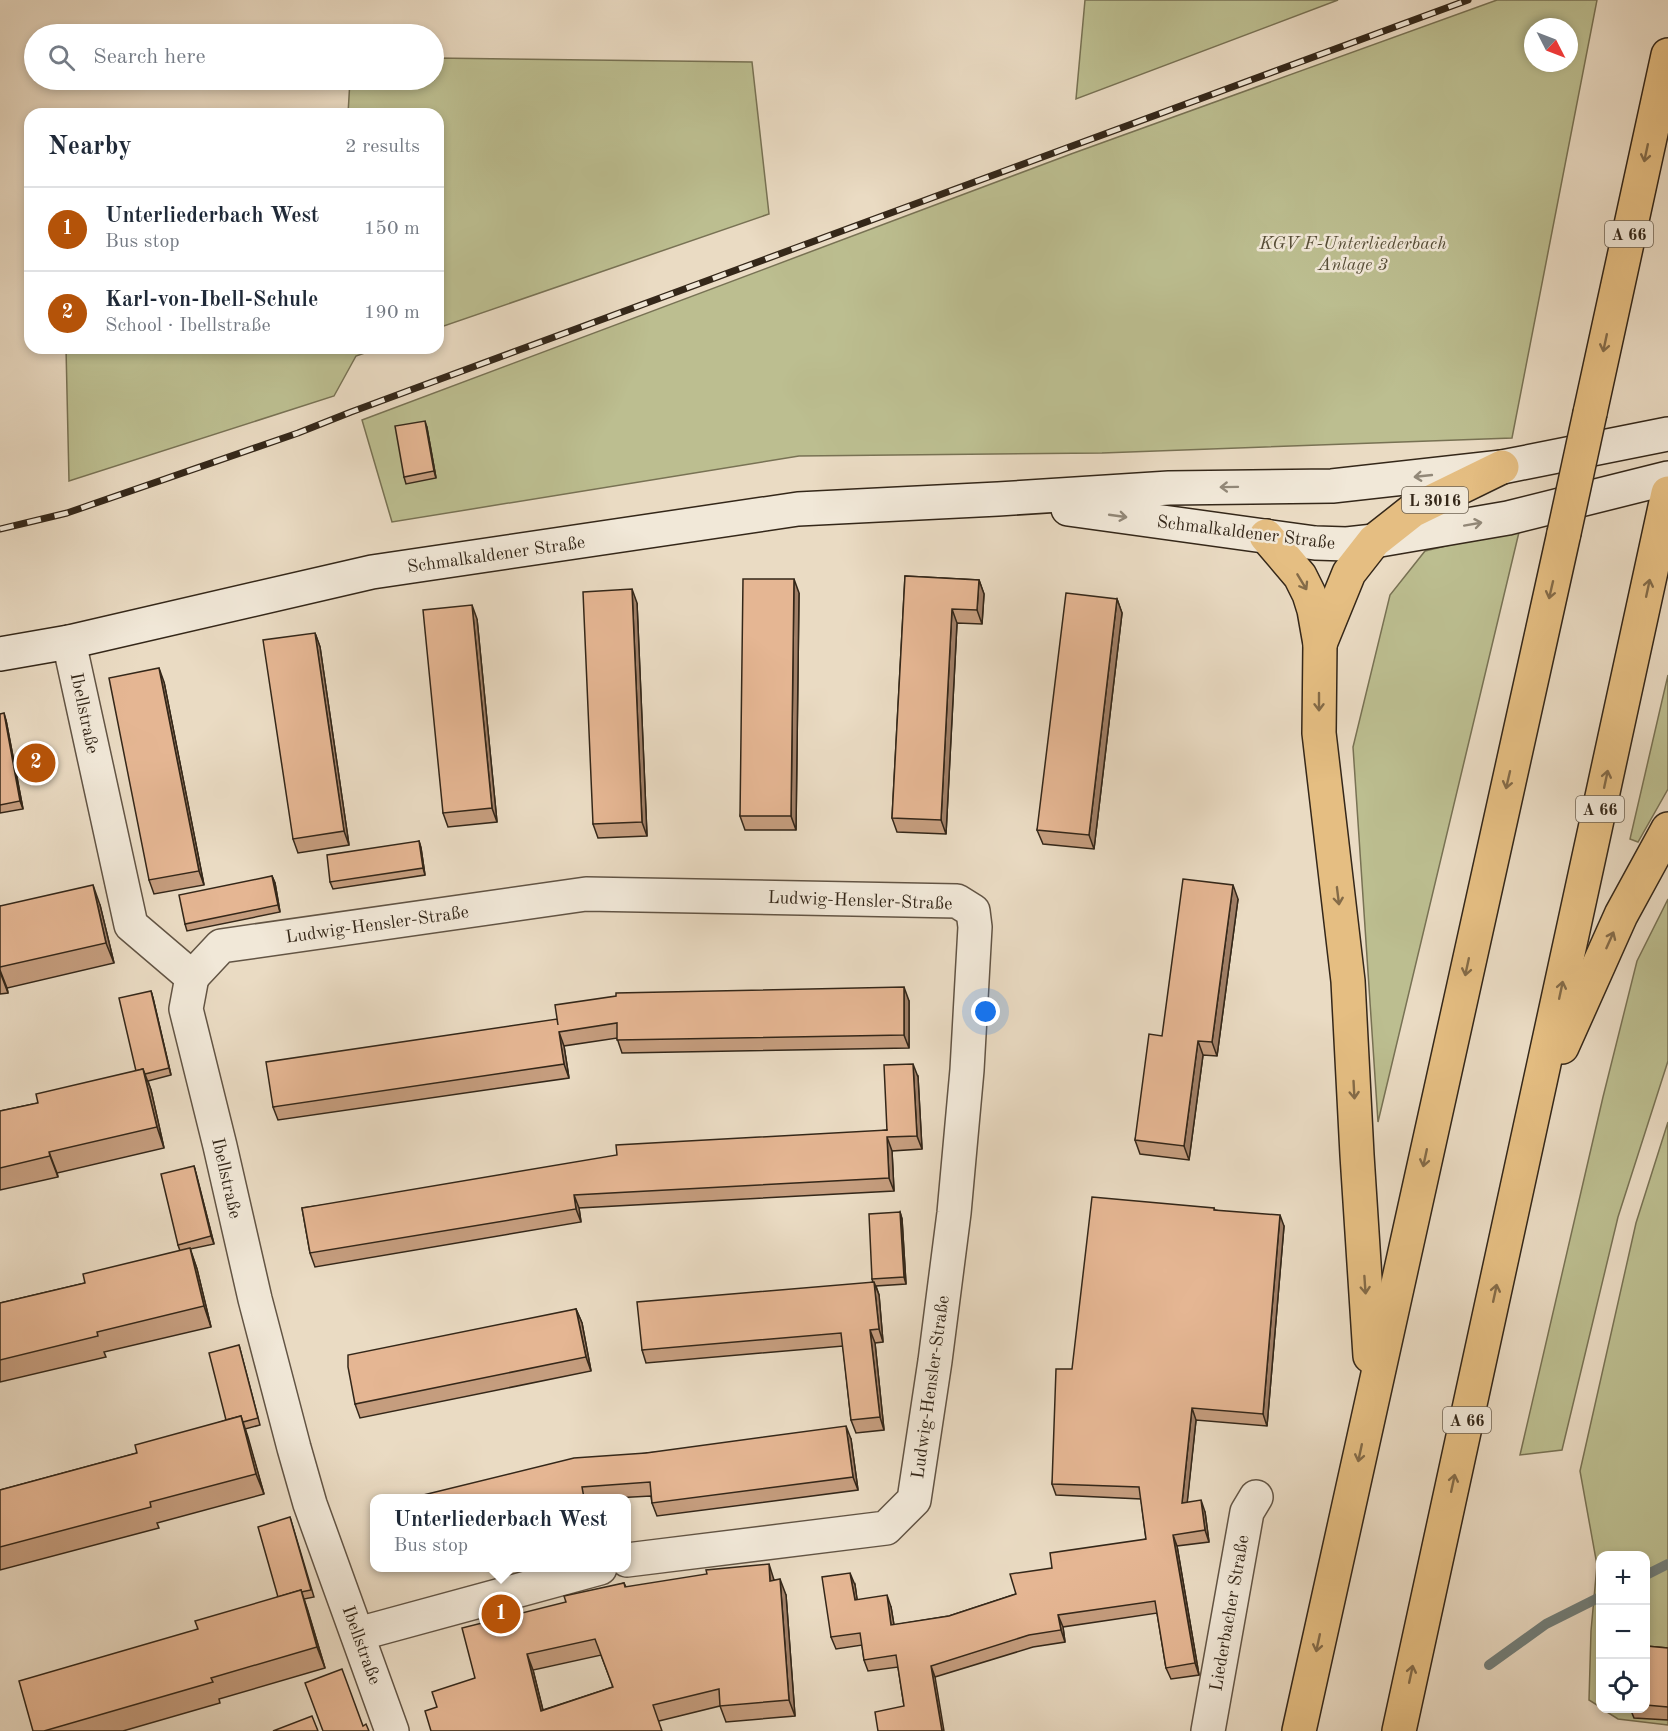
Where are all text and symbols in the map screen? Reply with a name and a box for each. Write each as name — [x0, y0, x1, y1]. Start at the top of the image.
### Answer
north arrow — [1524, 18, 1578, 72]
search box — [24, 24, 444, 90]
icon: search — [45, 41, 78, 74]
text: Search here — [93, 46, 206, 68]
text: Nearby — [48, 134, 132, 160]
text: 2 results — [345, 137, 420, 157]
one-way arrow — [1640, 143, 1652, 162]
text: Unterliederbach West — [105, 205, 319, 227]
text: 1 — [62, 219, 73, 239]
text: 150 m — [364, 219, 420, 239]
road number: A 66 — [1605, 221, 1653, 247]
text: Bus stop — [105, 232, 180, 252]
park label: KGV F-Unterliederbach Anlage 3 — [1258, 235, 1447, 274]
text: Karl-von-Ibell-Schule — [105, 289, 318, 311]
text: 2 — [62, 303, 73, 323]
text: 190 m — [364, 303, 420, 323]
text: School · Ibellstraße — [105, 316, 271, 336]
one-way arrow — [1598, 334, 1610, 353]
one-way arrow — [1414, 471, 1433, 482]
one-way arrow — [1219, 481, 1239, 493]
road number: L 3016 — [1402, 487, 1468, 513]
one-way arrow — [1108, 510, 1128, 521]
street label: Schmalkaldener Straße — [1156, 513, 1336, 553]
one-way arrow — [1462, 518, 1482, 529]
street label: Schmalkaldener Straße — [406, 534, 586, 576]
one-way arrow — [1297, 573, 1309, 590]
one-way arrow — [1642, 579, 1654, 598]
one-way arrow — [1545, 580, 1556, 599]
street label: Ibellstraße — [67, 671, 101, 755]
one-way arrow — [1313, 692, 1325, 712]
pin: 2 — [16, 740, 56, 786]
one-way arrow — [1601, 769, 1613, 788]
one-way arrow — [1502, 771, 1514, 790]
road number: A 66 — [1576, 796, 1624, 822]
one-way arrow — [1333, 886, 1344, 906]
street label: Ludwig-Hensler-Straße — [767, 889, 953, 913]
street label: Ludwig-Hensler-Straße — [284, 903, 470, 947]
one-way arrow — [1604, 931, 1616, 949]
one-way arrow — [1460, 958, 1472, 977]
one-way arrow — [1555, 980, 1567, 999]
your location — [971, 997, 1000, 1026]
one-way arrow — [1348, 1080, 1359, 1100]
street label: Ibellstraße — [208, 1136, 244, 1220]
one-way arrow — [1418, 1148, 1430, 1167]
one-way arrow — [1360, 1275, 1371, 1295]
one-way arrow — [1489, 1284, 1501, 1303]
street label: Ludwig-Hensler-Straße — [909, 1294, 953, 1480]
road number: A 66 — [1443, 1407, 1491, 1433]
one-way arrow — [1354, 1443, 1365, 1462]
one-way arrow — [1448, 1474, 1459, 1494]
popup — [370, 1494, 631, 1572]
text: Unterliederbach West — [393, 1509, 608, 1531]
street label: Liederbacher Straße — [1207, 1534, 1253, 1693]
text: Bus stop — [393, 1536, 468, 1556]
map controls — [1596, 1551, 1650, 1713]
button: + — [1596, 1551, 1650, 1605]
pin: 1 — [482, 1592, 520, 1636]
street label: Ibellstraße — [339, 1604, 384, 1687]
button: − — [1596, 1605, 1650, 1659]
one-way arrow — [1312, 1633, 1323, 1653]
button: locate — [1596, 1659, 1650, 1713]
one-way arrow — [1406, 1665, 1417, 1684]

